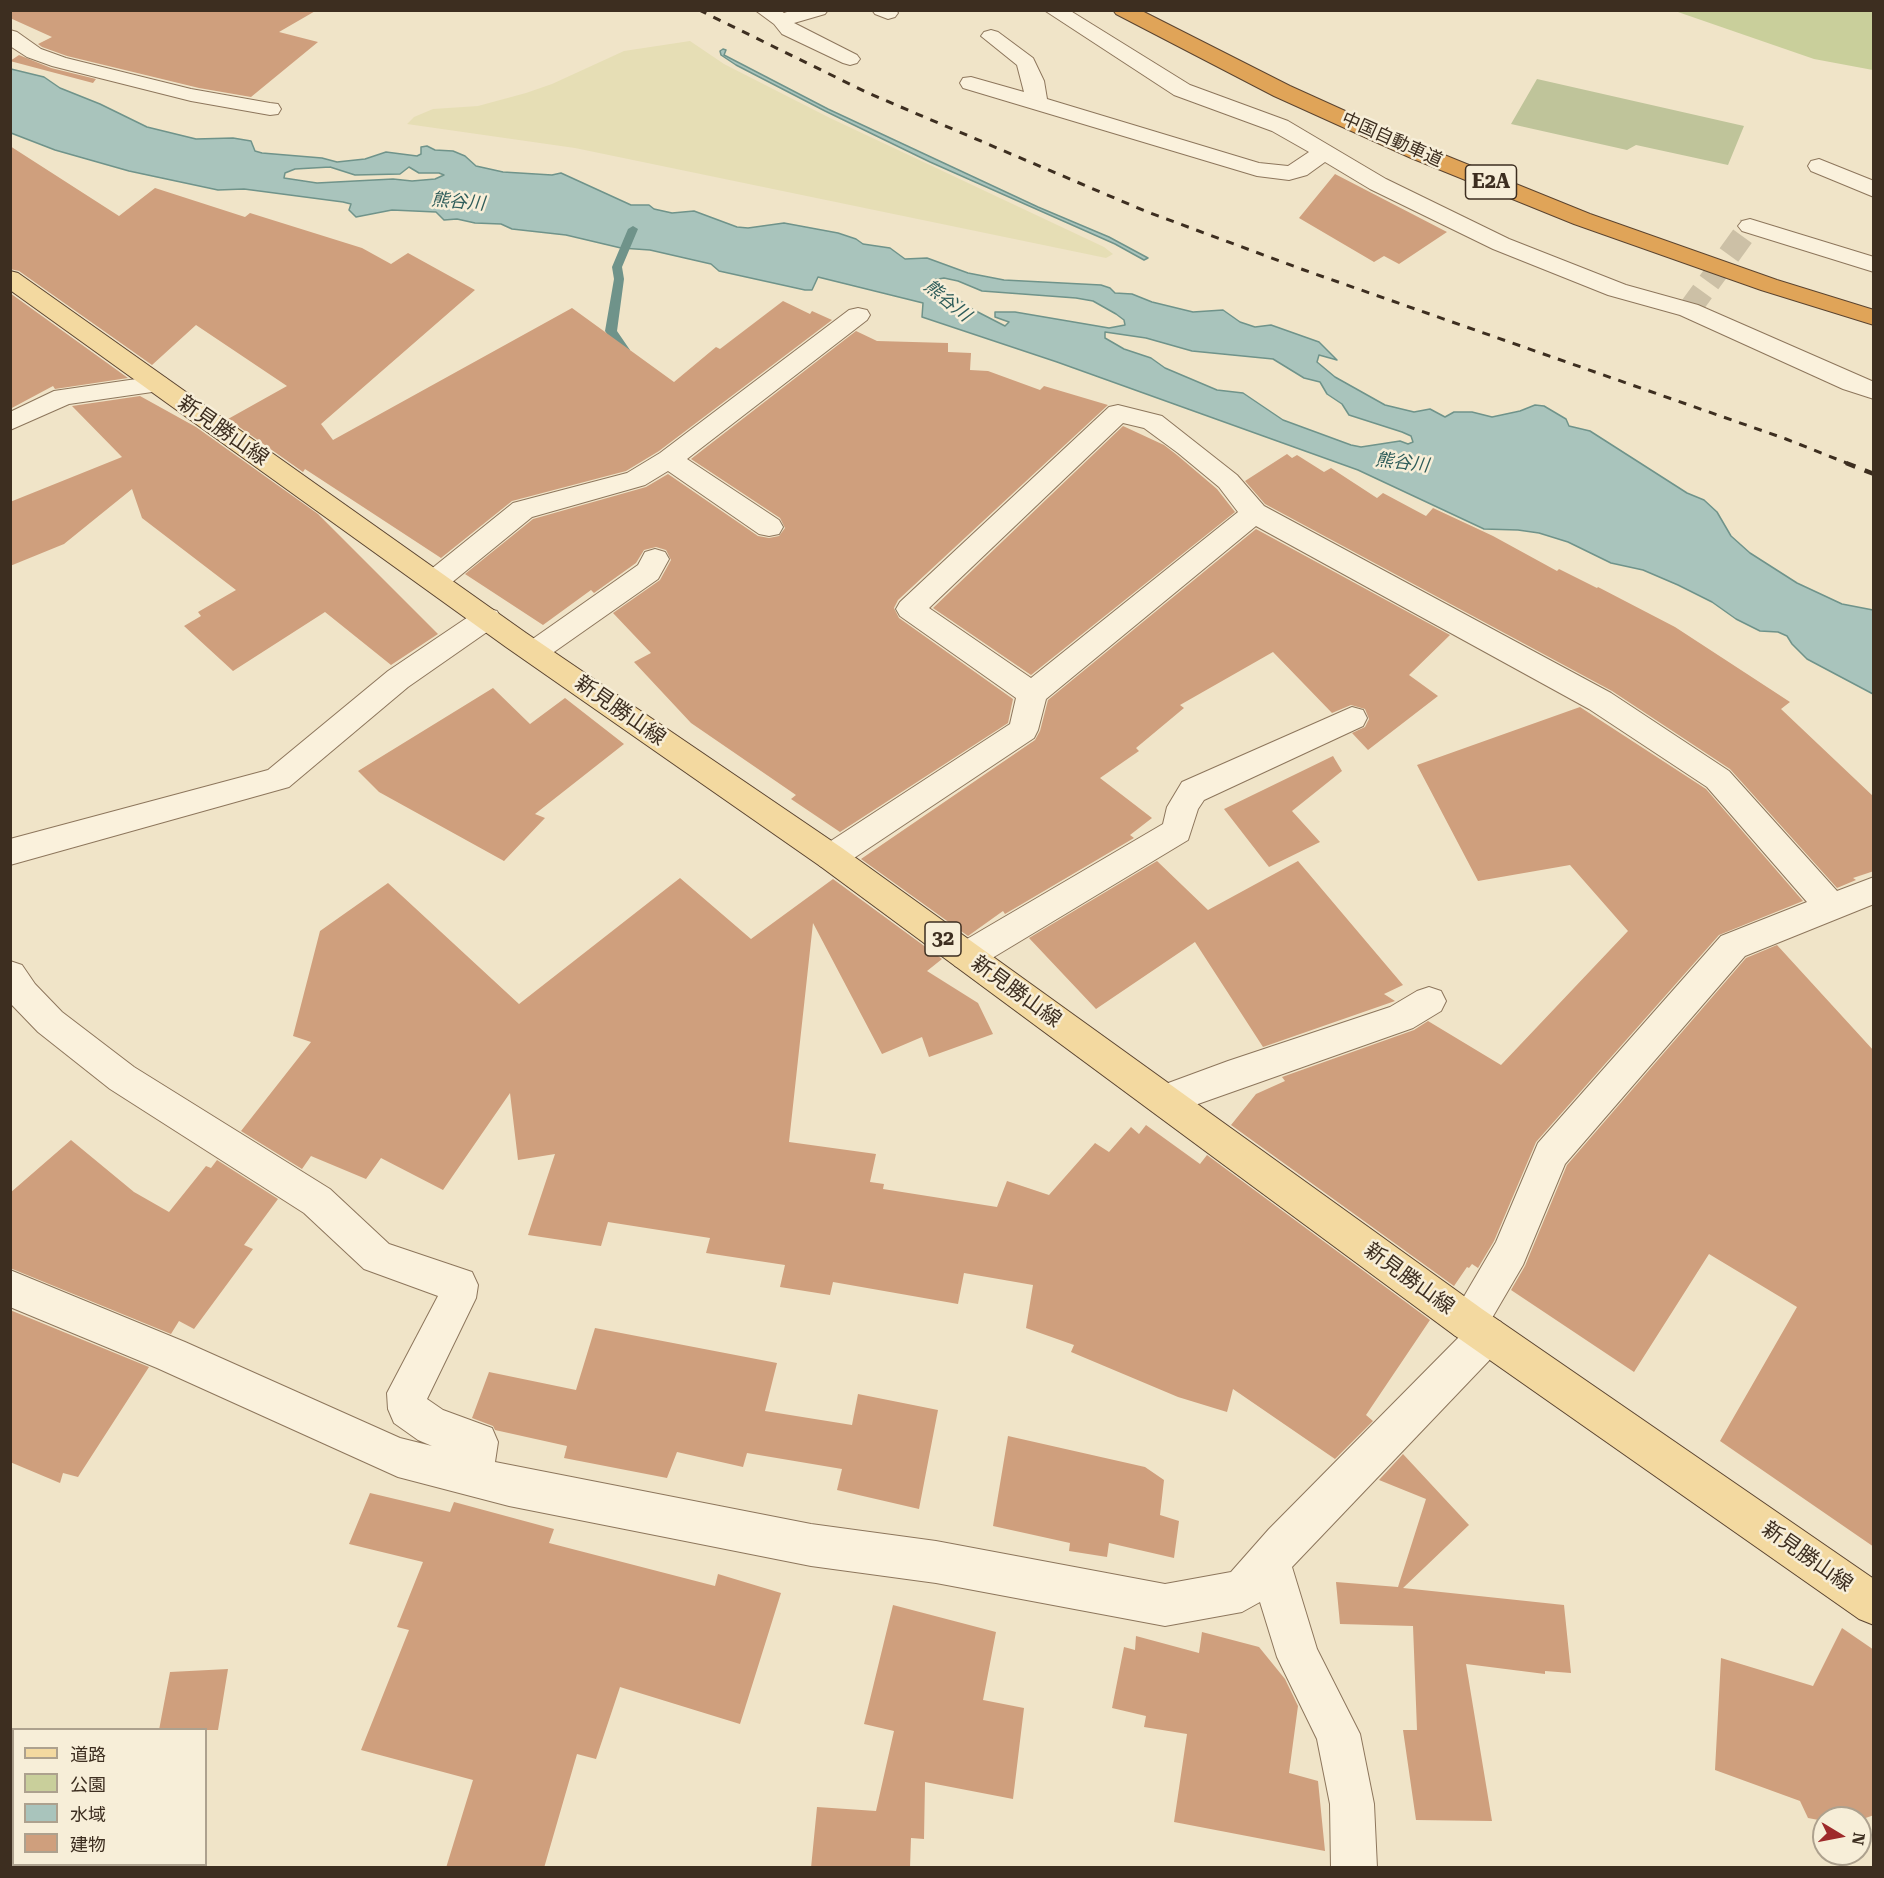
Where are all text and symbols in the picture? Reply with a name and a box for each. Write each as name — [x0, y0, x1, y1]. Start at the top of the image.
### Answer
street label: 中国自動車道 — [1338, 108, 1446, 172]
road number: E2A — [1466, 165, 1516, 199]
water label: 熊谷川 — [430, 189, 486, 215]
water label: 熊谷川 — [919, 276, 975, 326]
street label: 新見勝山線 — [173, 391, 273, 471]
water label: 熊谷川 — [1374, 449, 1430, 477]
street label: 新見勝山線 — [570, 671, 670, 751]
road number: 32 — [925, 922, 961, 956]
street label: 新見勝山線 — [966, 951, 1066, 1033]
street label: 新見勝山線 — [1359, 1238, 1459, 1320]
street label: 新見勝山線 — [1757, 1517, 1857, 1597]
legend — [12, 1728, 207, 1866]
text: 道路 — [70, 1744, 106, 1765]
text: 公園 — [70, 1774, 106, 1795]
text: 水域 — [70, 1804, 106, 1825]
north arrow — [1812, 1806, 1872, 1866]
text: N — [1848, 1831, 1869, 1847]
text: 建物 — [70, 1834, 106, 1855]

